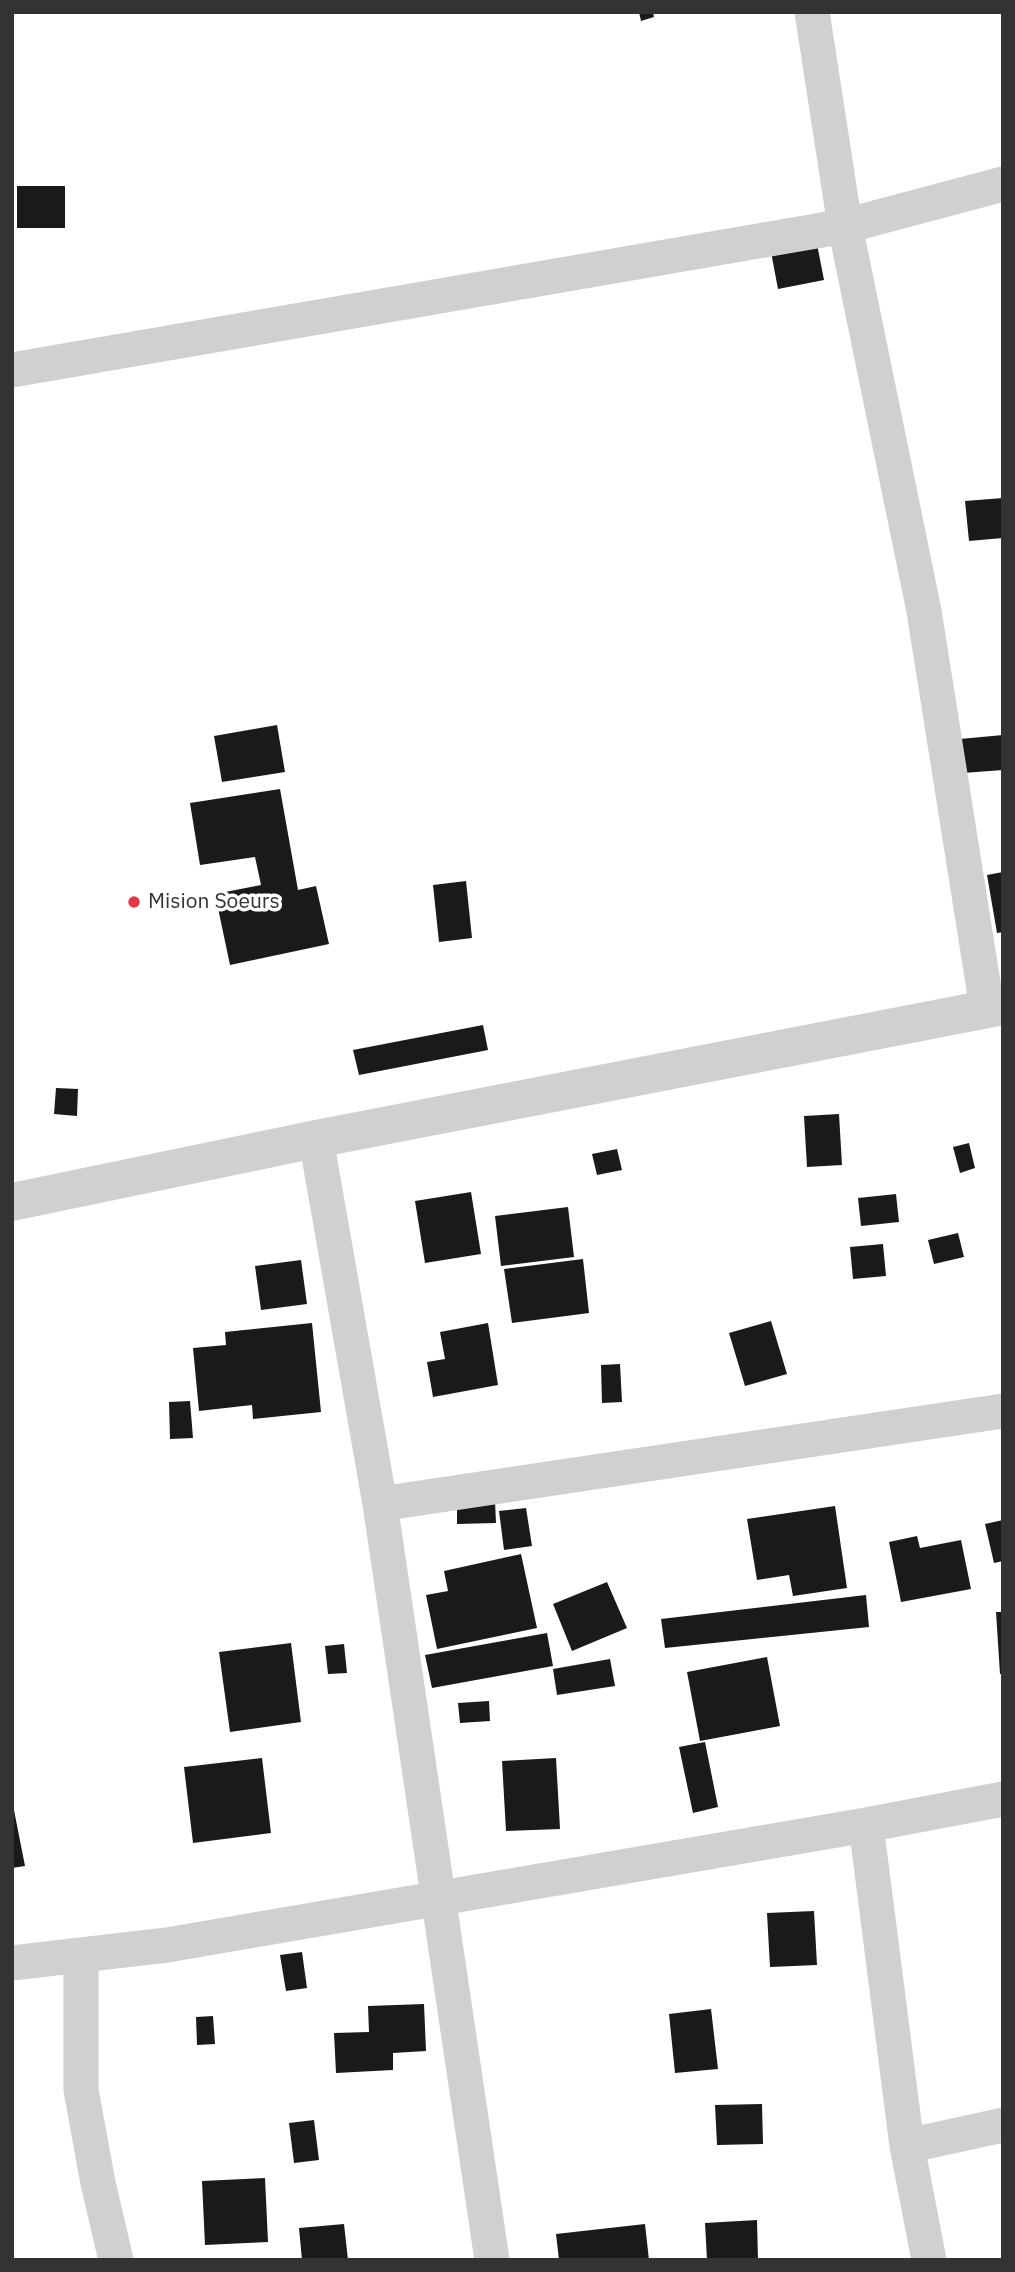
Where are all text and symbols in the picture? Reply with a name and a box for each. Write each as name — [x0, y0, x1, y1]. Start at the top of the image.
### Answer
place label: Mision Soeurs — [148, 889, 280, 915]
marker: Mision Soeurs — [126, 894, 142, 910]

